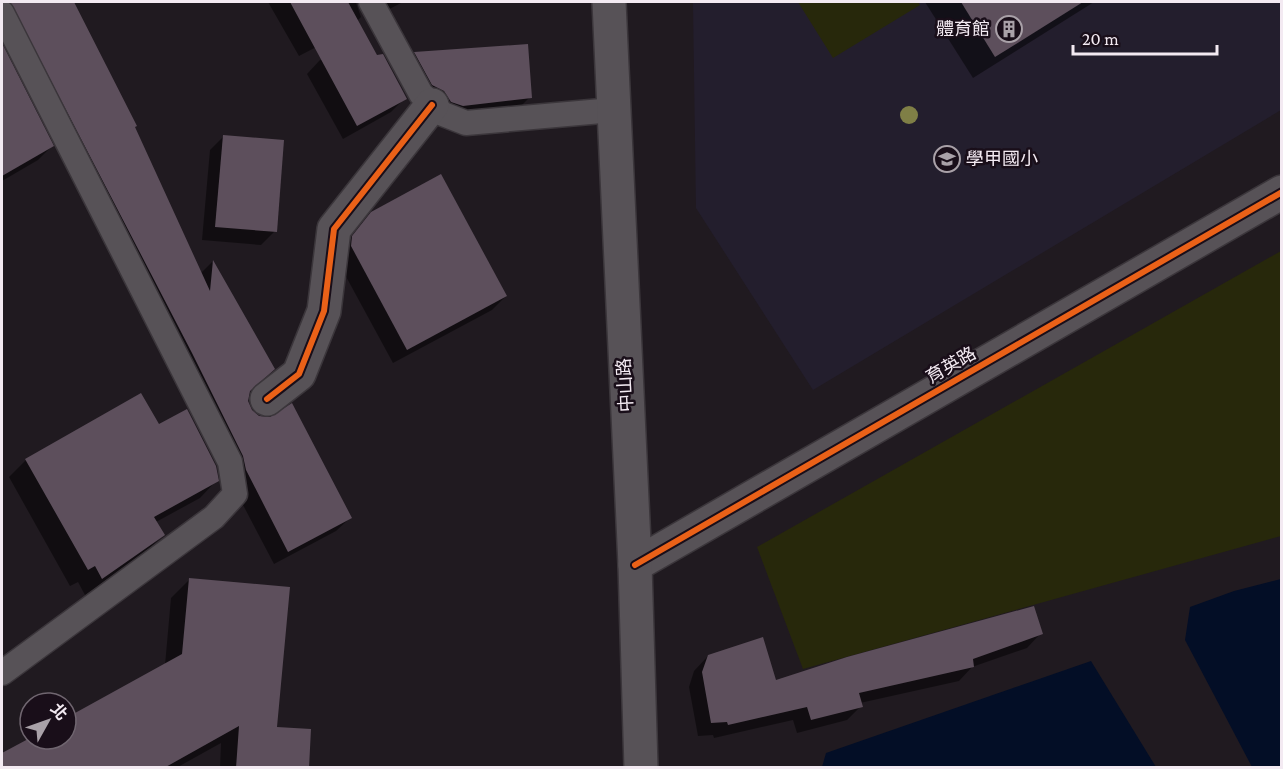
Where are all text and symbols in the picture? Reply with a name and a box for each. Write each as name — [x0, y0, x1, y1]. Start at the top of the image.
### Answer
building icon: 體育館 — [994, 14, 1024, 44]
scale bar — [1073, 18, 1217, 56]
place label: 體育館 — [936, 19, 990, 39]
text: 20 m — [1082, 29, 1119, 49]
school or university icon: 學甲國小 — [932, 144, 962, 174]
place label: 學甲國小 — [966, 149, 1038, 169]
street label: 育英路 — [923, 343, 979, 387]
street label: 中山路 — [614, 358, 636, 412]
north arrow — [18, 691, 78, 751]
text: 北 — [47, 700, 71, 723]

